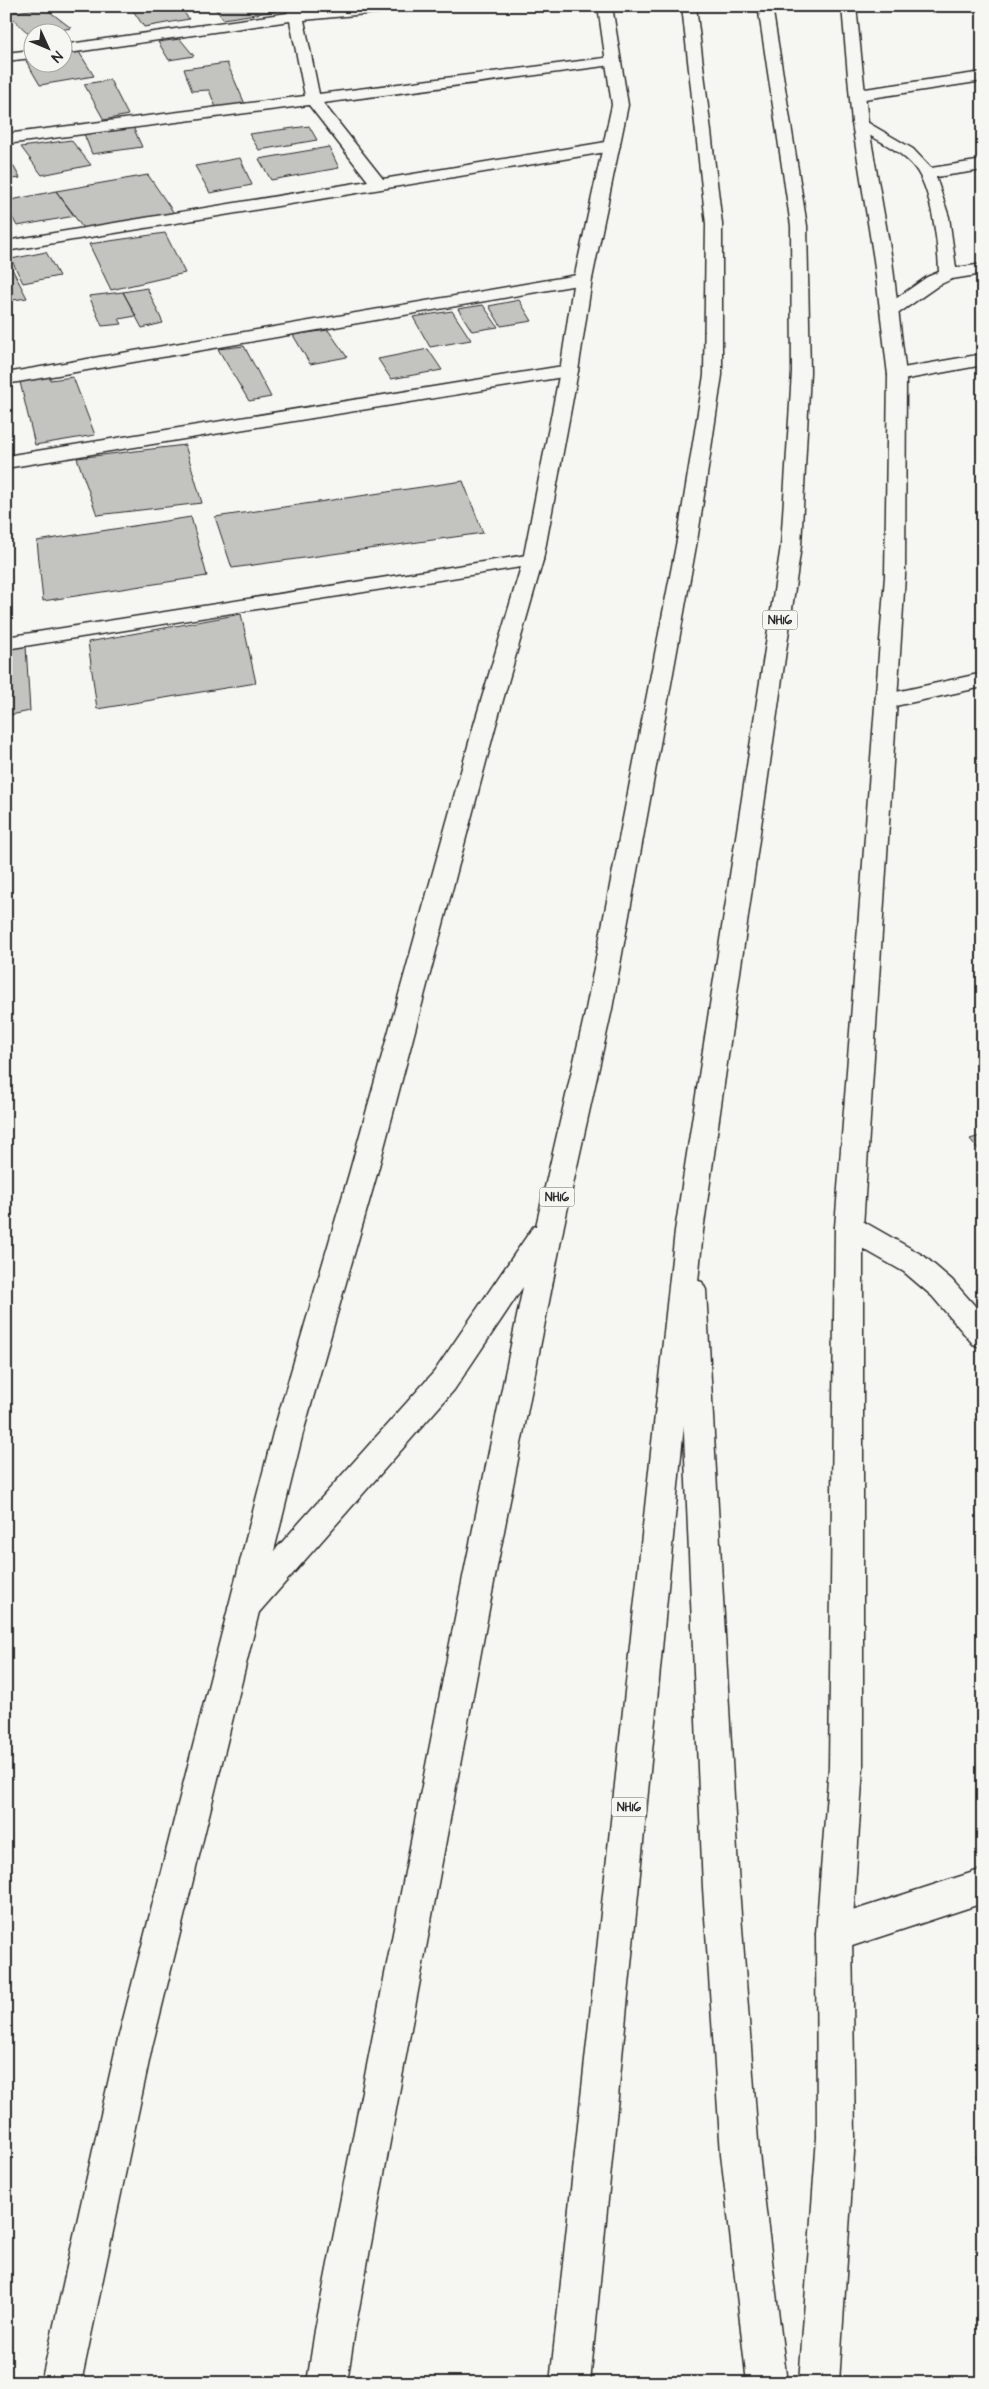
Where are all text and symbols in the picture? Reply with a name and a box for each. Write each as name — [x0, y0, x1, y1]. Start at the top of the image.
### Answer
north arrow — [22, 22, 72, 72]
text: N — [46, 46, 67, 67]
road number: NH16 — [762, 610, 798, 630]
road number: NH16 — [540, 1188, 574, 1206]
road number: NH16 — [612, 1798, 646, 1816]

